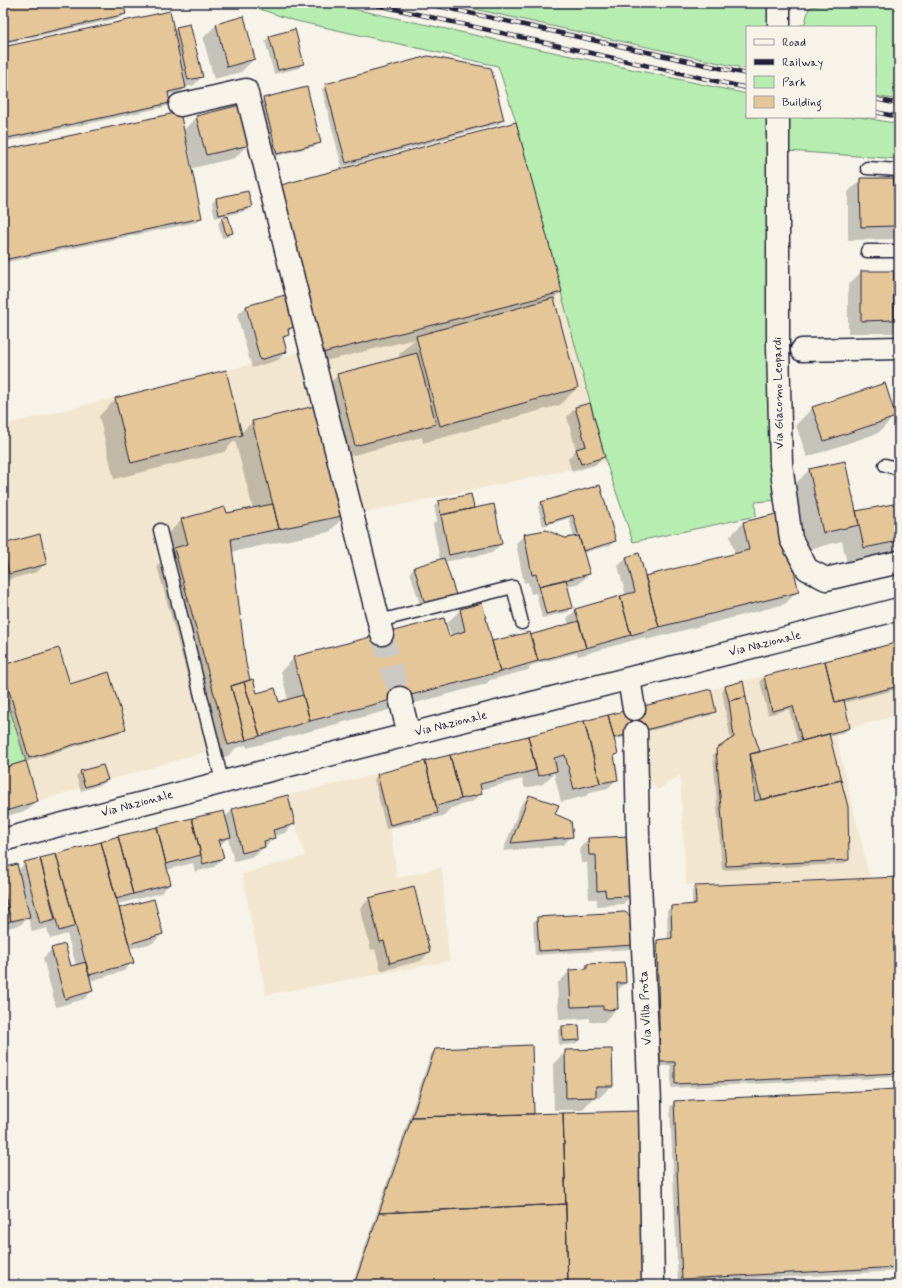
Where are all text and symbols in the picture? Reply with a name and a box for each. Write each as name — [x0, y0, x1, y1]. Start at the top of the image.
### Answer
legend — [746, 26, 876, 118]
text: Road — [782, 35, 806, 51]
text: Railway — [782, 55, 824, 71]
text: Park — [782, 75, 806, 91]
text: Building — [782, 95, 822, 112]
street label: Via Giacomo Leopardi — [770, 337, 788, 449]
street label: Via Nazionale — [727, 627, 803, 661]
street label: Via Nazionale — [413, 707, 489, 741]
street label: Via Nazionale — [99, 787, 175, 821]
street label: Via Villa Prota — [636, 970, 656, 1046]

